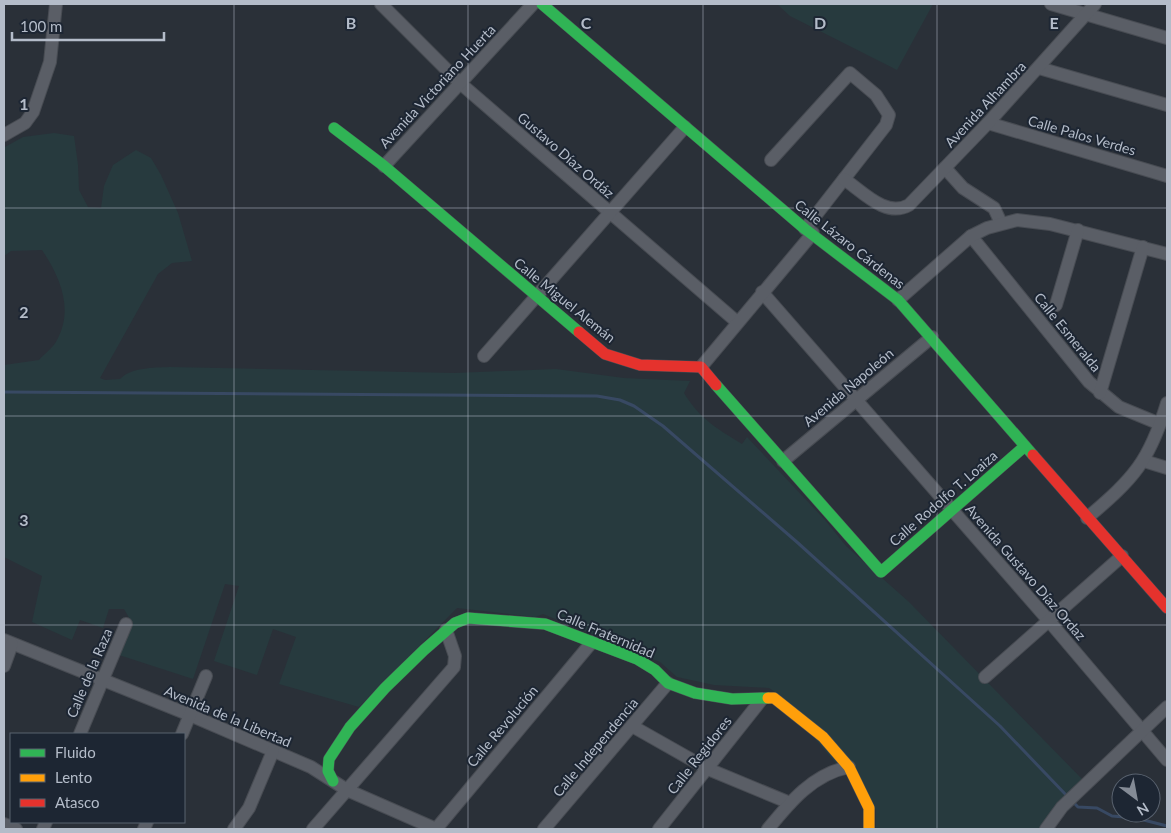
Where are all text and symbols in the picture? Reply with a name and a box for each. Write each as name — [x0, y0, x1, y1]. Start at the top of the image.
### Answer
scale bar — [12, 10, 165, 42]
text: B — [346, 13, 356, 32]
text: C — [581, 13, 592, 32]
text: D — [814, 13, 826, 32]
text: E — [1049, 13, 1059, 32]
text: 100 m — [20, 17, 62, 35]
street label: Avenida Victoriano Huerta — [375, 21, 499, 151]
street label: Avenida Alhambra — [941, 57, 1029, 150]
text: 1 — [19, 94, 29, 113]
street label: Gustavo Díaz Ordáz — [514, 109, 618, 201]
street label: Calle Palos Verdes — [1026, 111, 1138, 159]
street label: Calle Lázaro Cárdenas — [792, 196, 908, 292]
street label: Calle Miguel Alemán — [511, 254, 619, 346]
street label: Calle Esmeralda — [1031, 289, 1105, 375]
text: 2 — [19, 302, 29, 321]
street label: Avenida Napoleón — [799, 344, 897, 430]
street label: Calle Rodolfo T. Loaiza — [886, 446, 1000, 549]
street label: Avenida Gustavo Díaz Ordaz — [962, 500, 1090, 644]
text: 3 — [19, 510, 29, 529]
street label: Calle Fraternidad — [555, 605, 657, 661]
street label: Calle de la Raza — [63, 626, 115, 720]
street label: Avenida de la Libertad — [162, 682, 294, 750]
street label: Calle Revolución — [463, 682, 541, 770]
street label: Calle Independencia — [549, 694, 641, 800]
street label: Calle Regidores — [663, 713, 735, 797]
legend — [10, 733, 185, 823]
text: Fluido — [55, 743, 96, 761]
text: Lento — [55, 768, 92, 786]
north arrow — [1111, 773, 1161, 823]
text: Atasco — [55, 793, 100, 811]
text: N — [1134, 799, 1152, 820]

